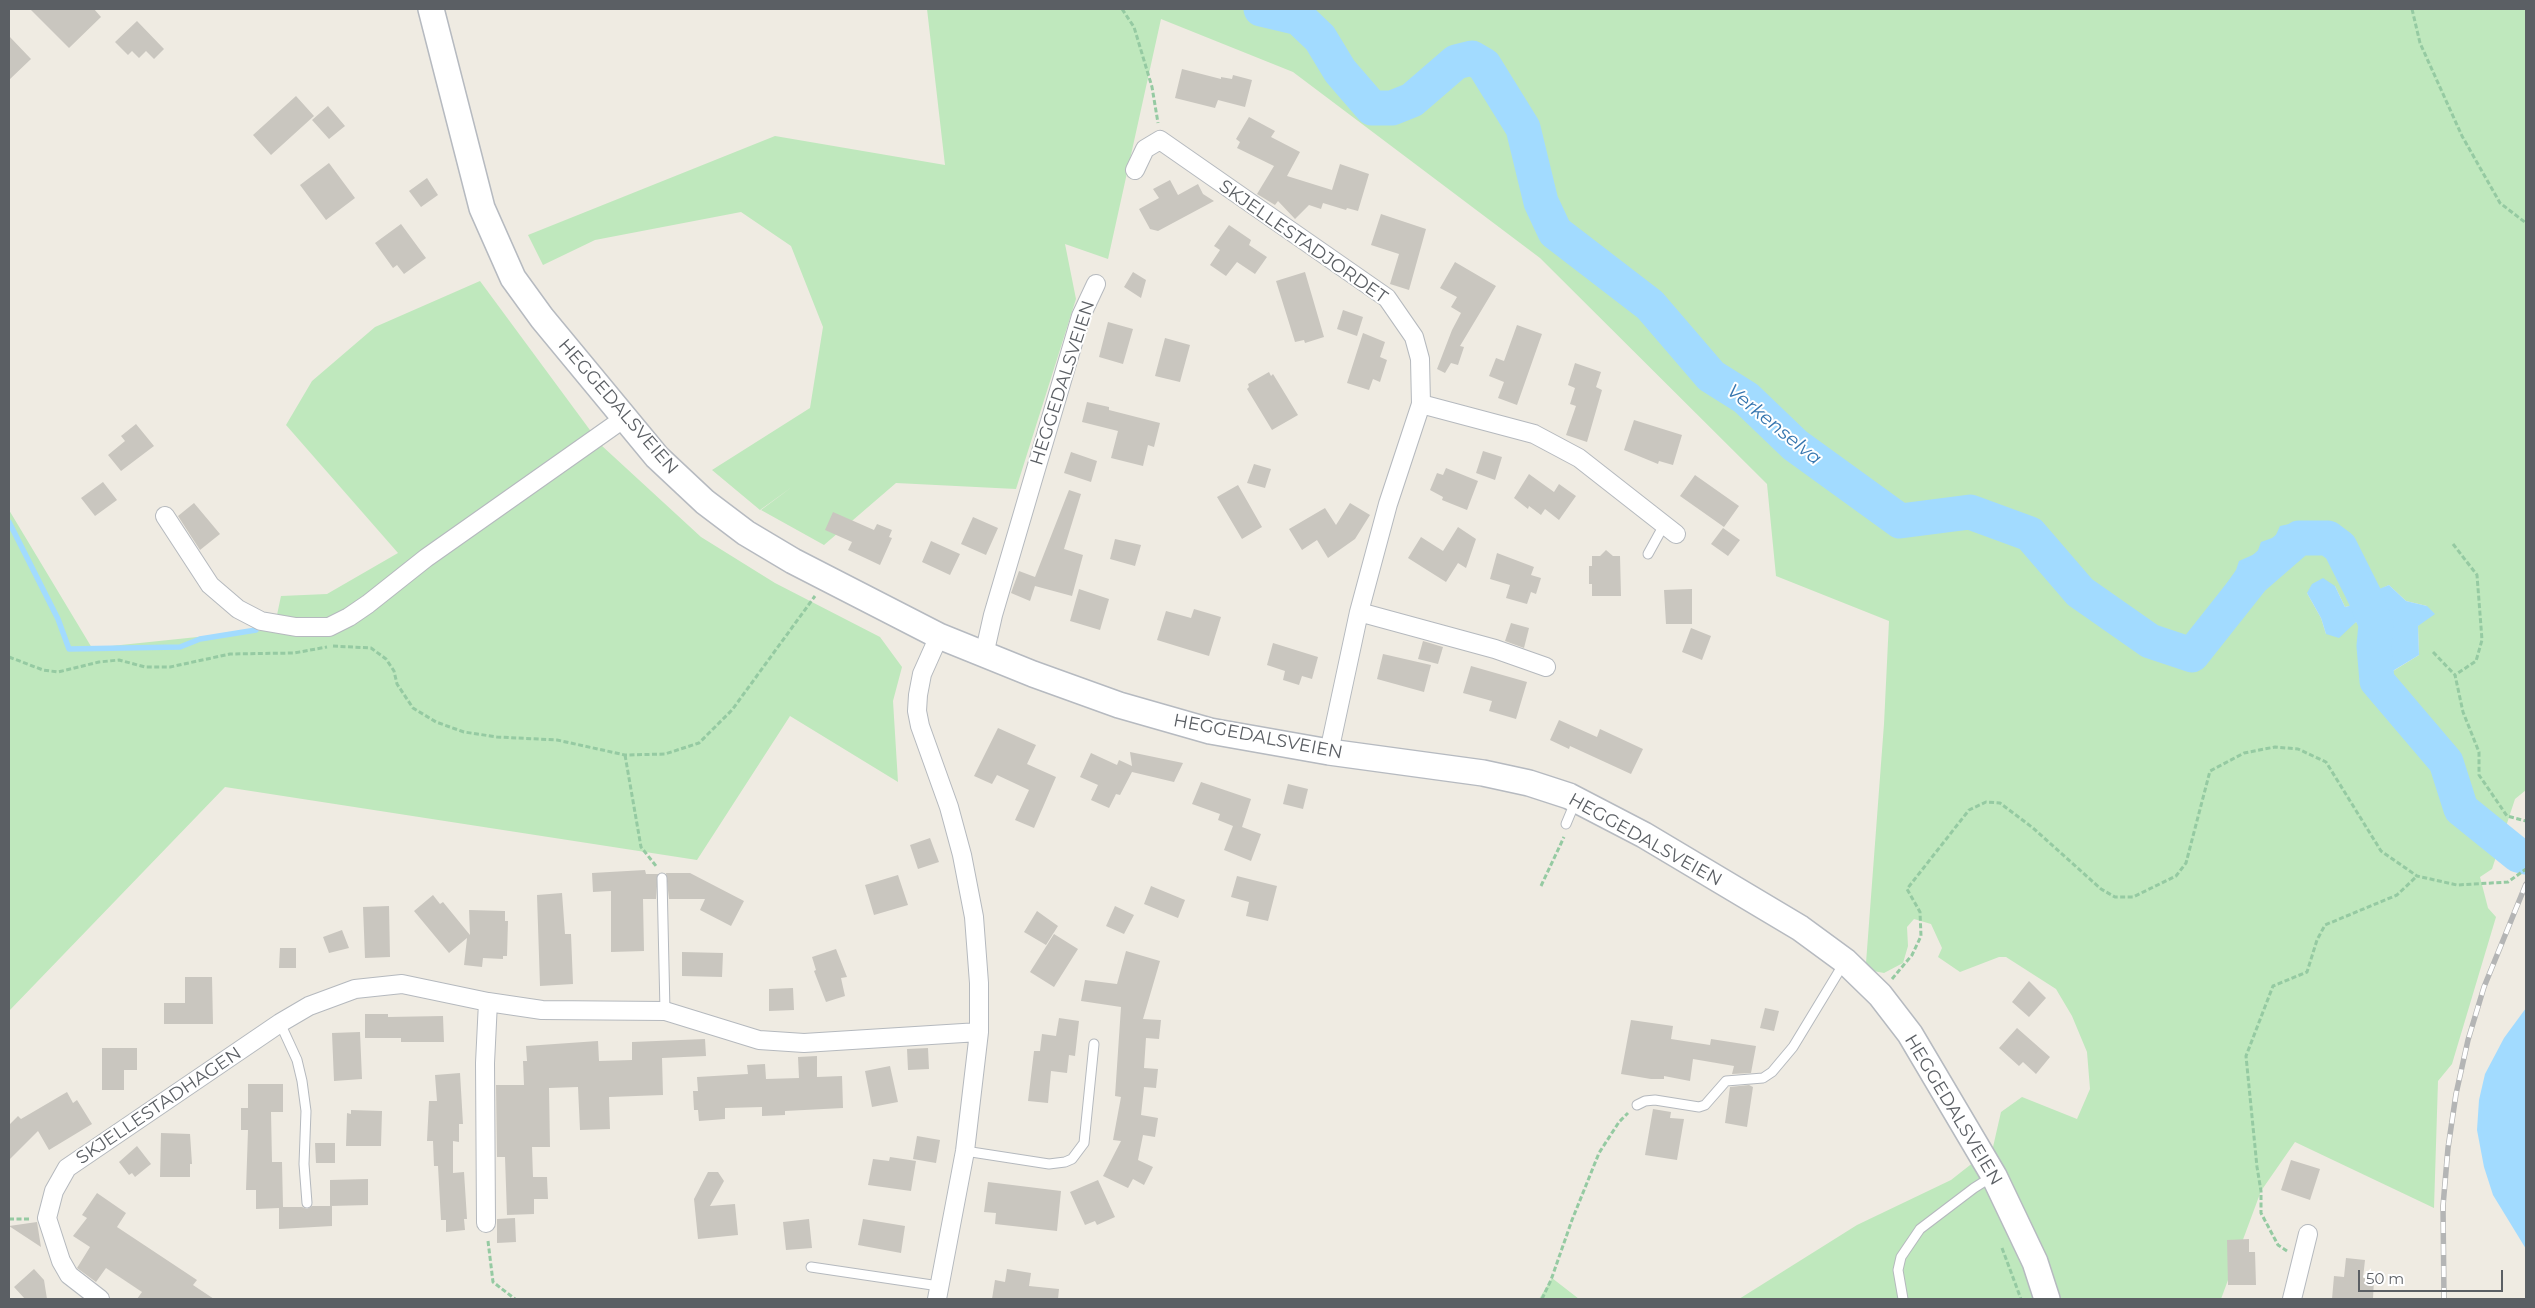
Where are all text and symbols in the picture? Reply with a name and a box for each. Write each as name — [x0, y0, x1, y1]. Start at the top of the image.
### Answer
street label: SKJELLESTADJORDET — [1215, 176, 1391, 308]
street label: HEGGEDALSVEIEN — [1026, 298, 1100, 468]
street label: HEGGEDALSVEIEN — [553, 335, 683, 479]
water label: Verkenselva — [1722, 380, 1826, 470]
street label: HEGGEDALSVEIEN — [1171, 710, 1345, 764]
street label: HEGGEDALSVEIEN — [1565, 789, 1725, 891]
street label: HEGGEDALSVEIEN — [1899, 1031, 2007, 1189]
street label: SKJELLESTADHAGEN — [72, 1043, 246, 1169]
scale bar — [2360, 1260, 2505, 1292]
text: 50 m — [2366, 1269, 2404, 1288]

